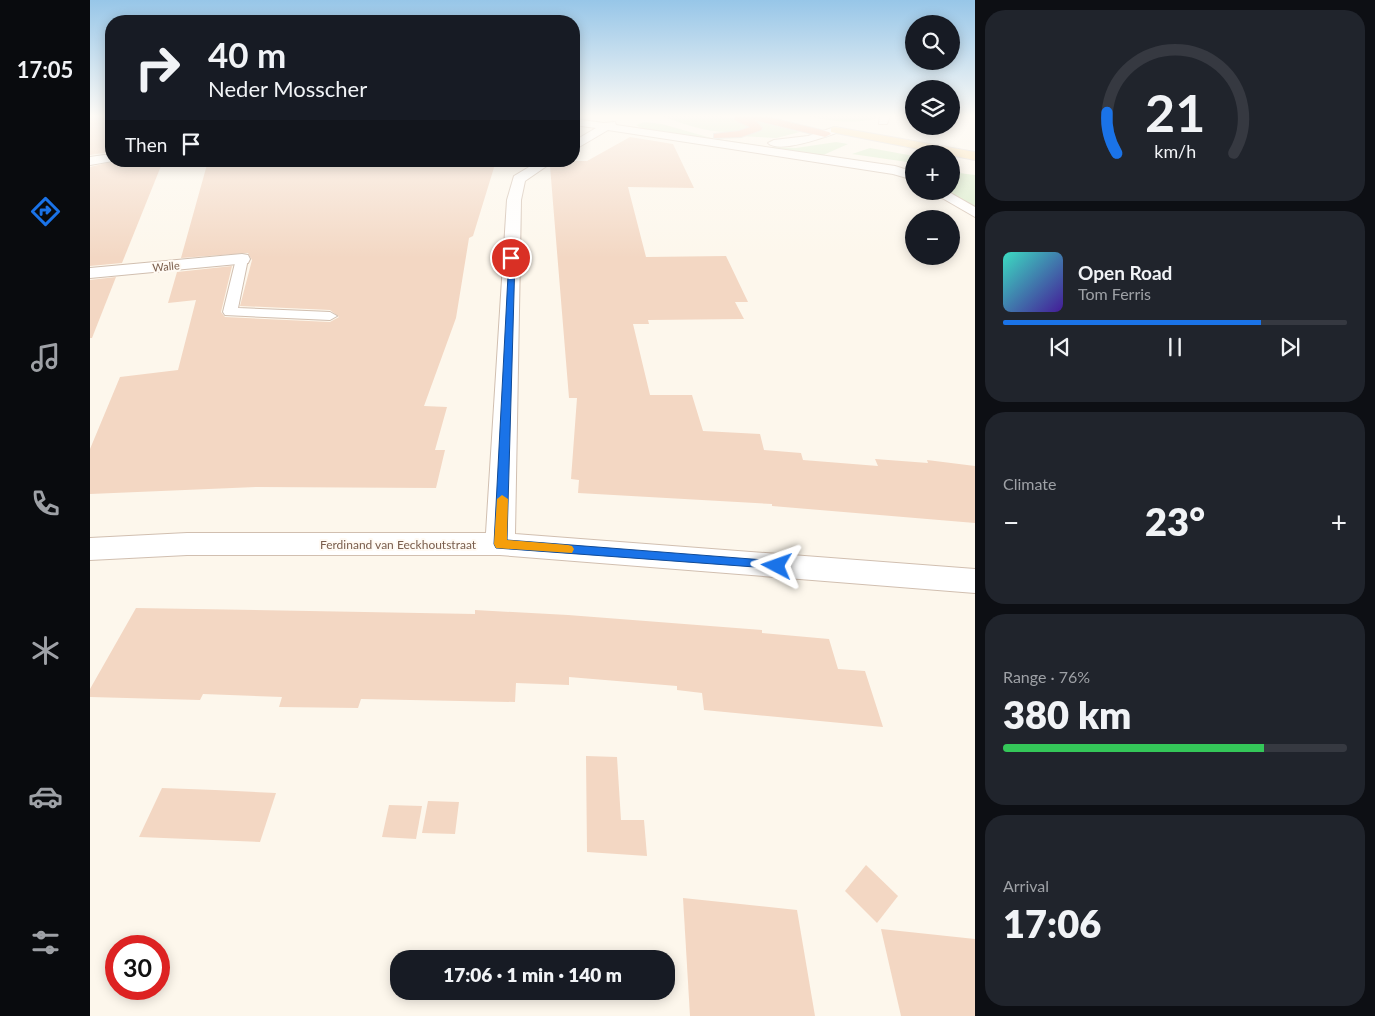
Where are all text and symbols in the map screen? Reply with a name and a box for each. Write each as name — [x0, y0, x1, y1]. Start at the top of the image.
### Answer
map controls — [905, 15, 960, 265]
button: search — [905, 15, 960, 70]
text: 40 m — [208, 33, 286, 75]
icon: right — [125, 35, 190, 100]
text: 17:05 — [17, 56, 73, 83]
text: Neder Mosscher — [208, 75, 367, 102]
button: layers — [905, 80, 960, 135]
text: 21 — [1145, 81, 1205, 143]
icon: arrive — [177, 130, 205, 158]
text: Then — [125, 133, 167, 156]
text: km/h — [1154, 140, 1196, 162]
button: + — [905, 145, 960, 200]
icon: directions — [28, 194, 63, 229]
button: − — [905, 210, 960, 265]
pin — [490, 237, 532, 279]
icon: arrive — [497, 244, 525, 272]
street label: Walle — [152, 258, 180, 274]
text: Open Road — [1078, 261, 1172, 284]
text: Tom Ferris — [1078, 284, 1151, 303]
icon: previous — [1046, 333, 1074, 361]
icon: pause — [1161, 333, 1189, 361]
icon: next — [1276, 333, 1304, 361]
icon: music — [28, 340, 63, 375]
text: Climate — [1003, 474, 1056, 493]
icon: phone — [28, 486, 63, 521]
text: 23° — [1145, 498, 1205, 544]
text: − — [1003, 505, 1019, 539]
text: + — [1331, 505, 1347, 539]
street label: Ferdinand van Eeckhoutstraat — [320, 537, 477, 552]
position arrow — [750, 539, 802, 591]
icon: climate — [28, 633, 63, 668]
text: Range · 76% — [1003, 667, 1090, 686]
text: 380 km — [1003, 691, 1131, 737]
icon: car — [28, 779, 63, 814]
text: Arrival — [1003, 876, 1049, 895]
text: 17:06 — [1003, 900, 1101, 946]
icon: filters — [28, 925, 63, 960]
speed limit sign: 30 — [105, 935, 170, 1000]
text: 17:06 · 1 min · 140 m — [443, 963, 622, 986]

